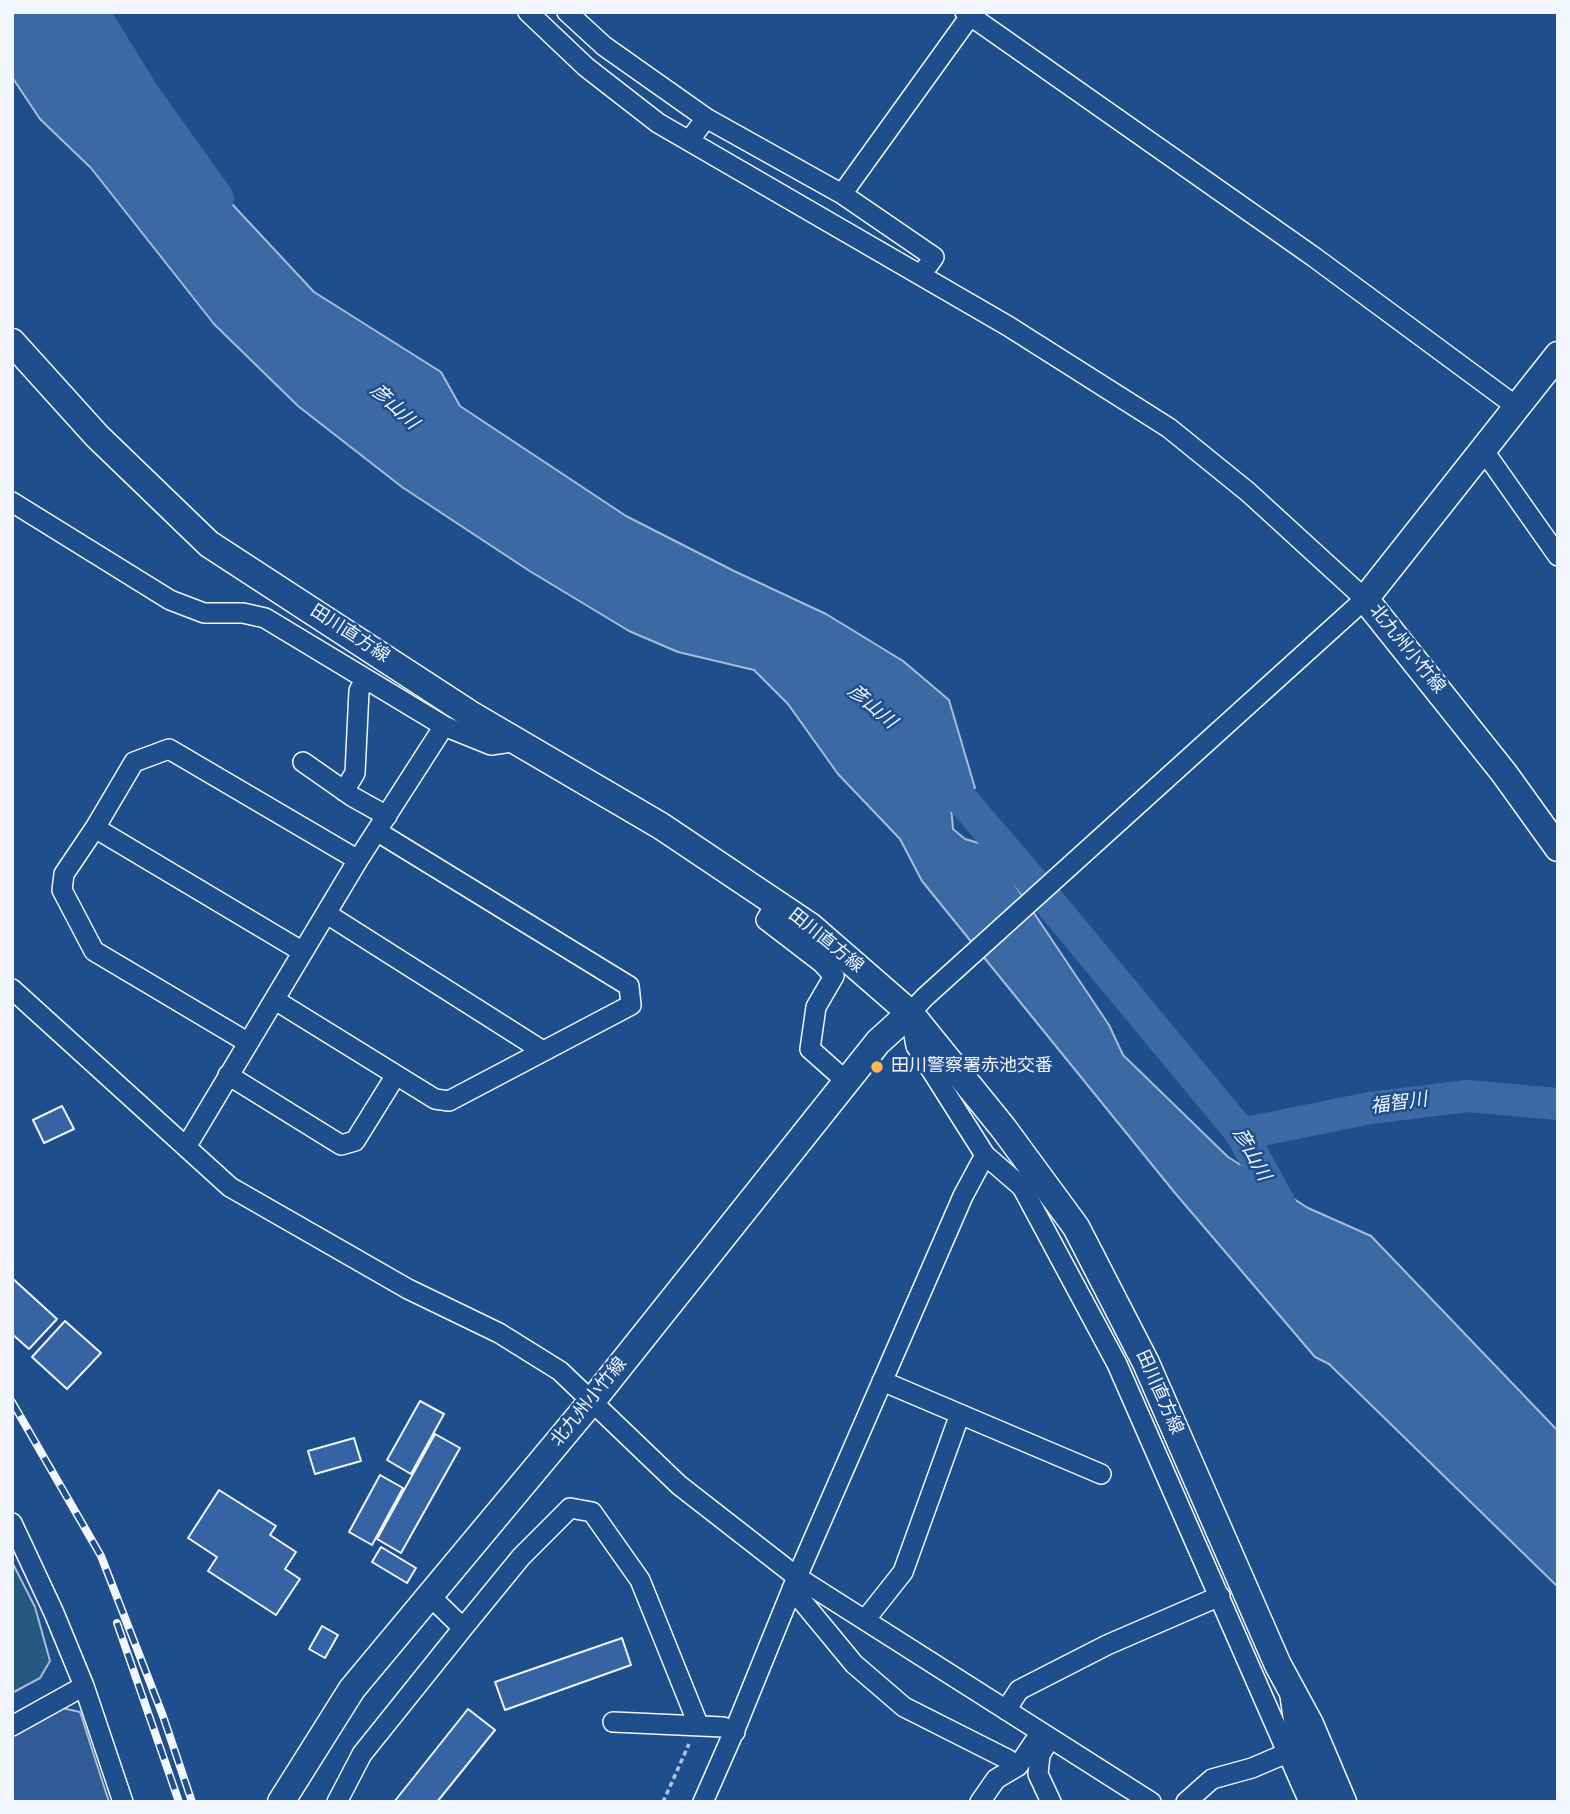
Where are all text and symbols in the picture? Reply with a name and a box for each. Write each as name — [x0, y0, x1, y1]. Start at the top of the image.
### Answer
water label: 彦山川 — [364, 380, 422, 436]
street label: 田川直方線 — [305, 601, 393, 669]
street label: 北九州小竹線 — [1364, 601, 1448, 699]
water label: 彦山川 — [842, 681, 900, 735]
street label: 田川直方線 — [783, 905, 867, 979]
place label: 田川警察署赤池交番 — [891, 1056, 1053, 1078]
marker: 田川警察署赤池交番 — [869, 1059, 885, 1075]
water label: 福智川 — [1369, 1090, 1429, 1120]
water label: 彦山川 — [1226, 1125, 1274, 1185]
street label: 田川直方線 — [1130, 1347, 1186, 1439]
street label: 北九州小竹線 — [548, 1354, 632, 1452]

